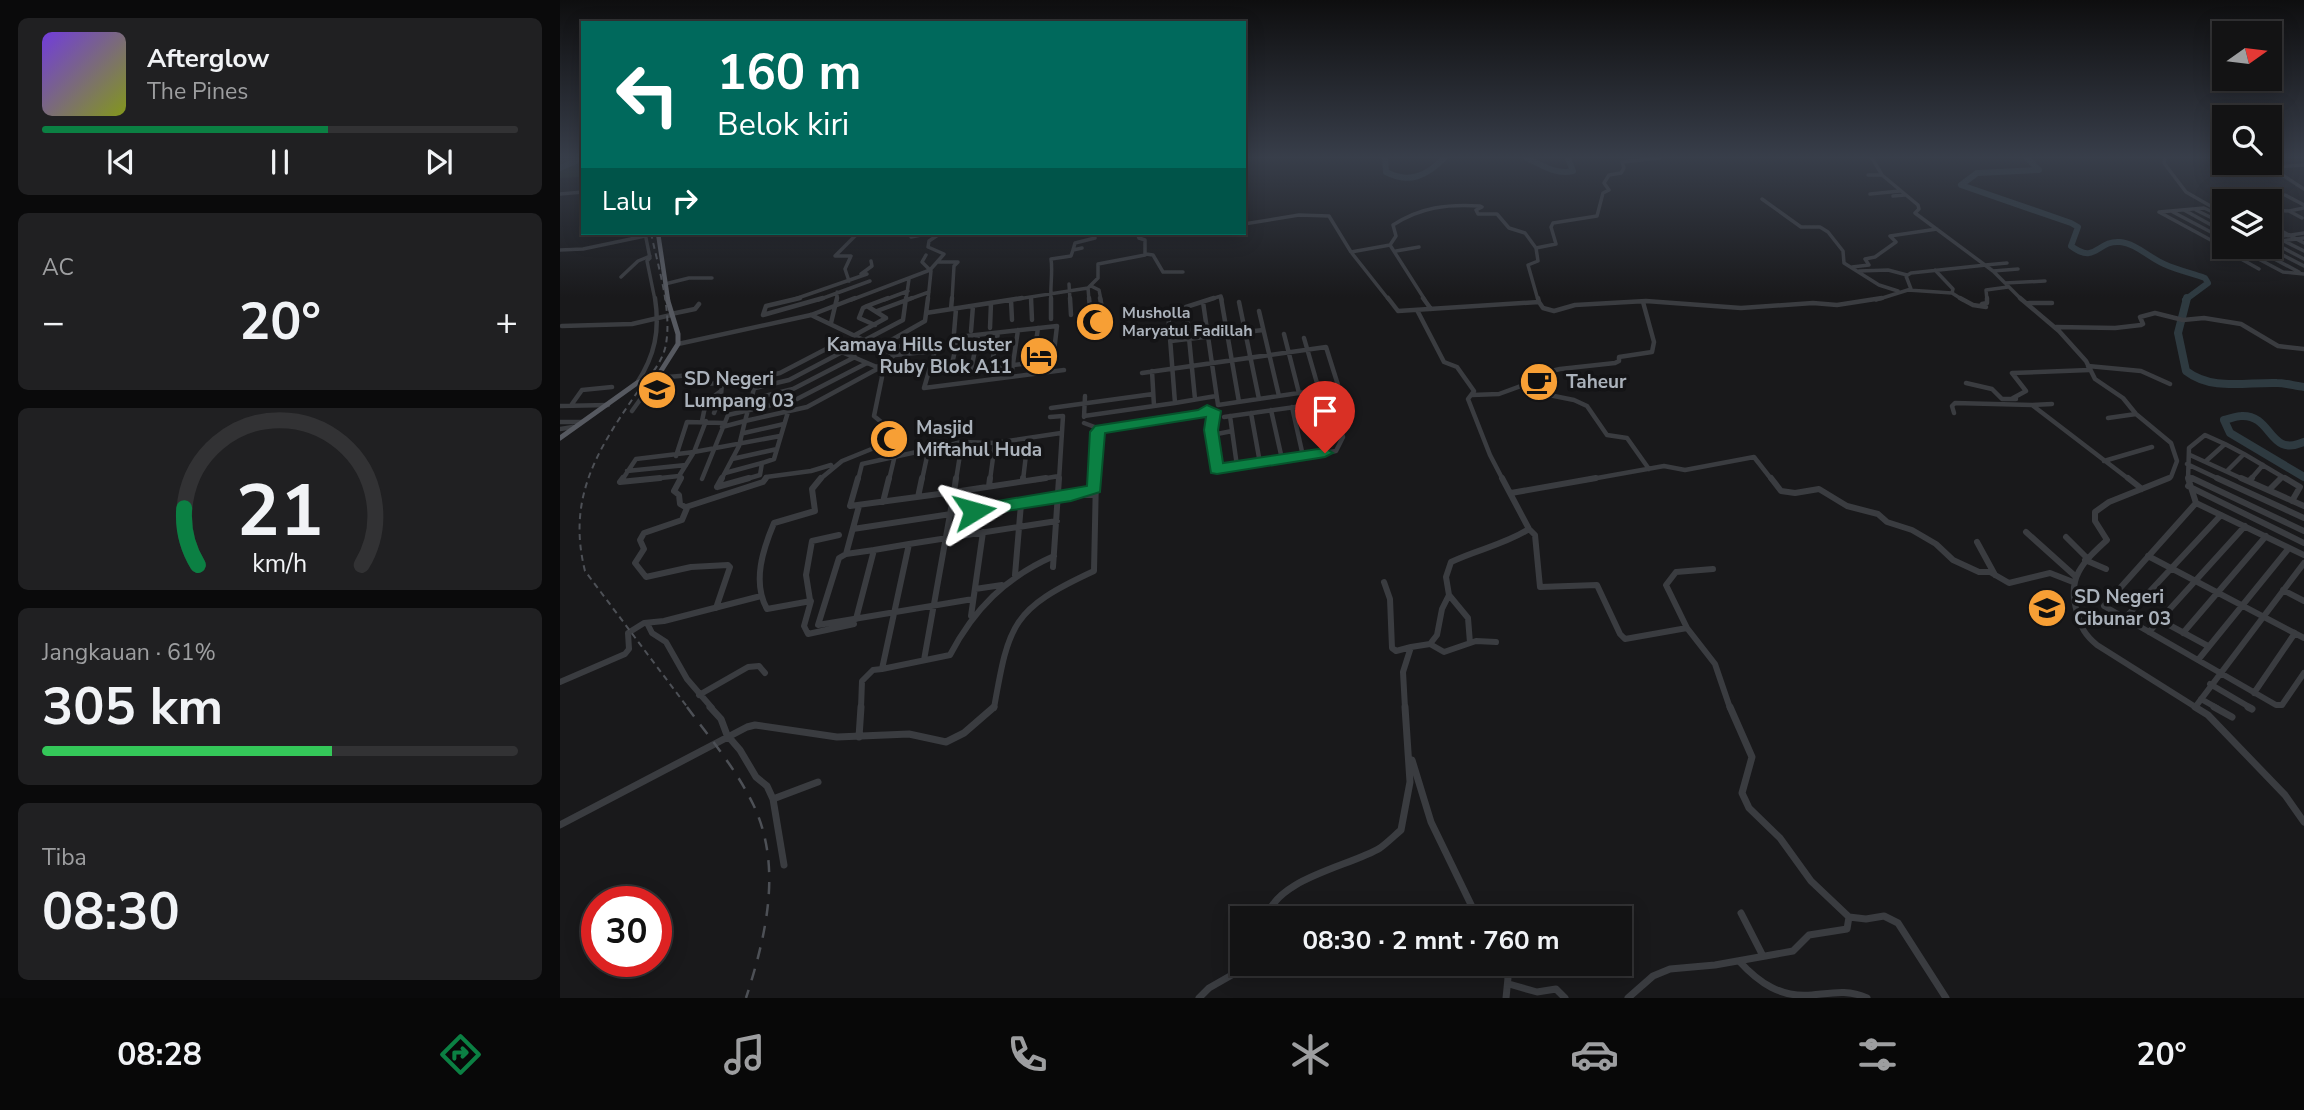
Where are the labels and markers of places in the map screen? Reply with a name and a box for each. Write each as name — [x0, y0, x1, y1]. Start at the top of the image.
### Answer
mosque icon: Musholla Maryatul Fadillah — [1074, 301, 1116, 343]
place label: Musholla Maryatul Fadillah — [1122, 302, 1253, 342]
place label: Kamaya Hills Cluster Ruby Blok A11 — [827, 332, 1013, 380]
hotel icon: Kamaya Hills Cluster Ruby Blok A11 — [1018, 335, 1060, 377]
cafe icon: Taheur — [1518, 361, 1560, 403]
place label: SD Negeri Lumpang 03 — [684, 366, 794, 414]
school or university icon: SD Negeri Lumpang 03 — [636, 369, 678, 411]
place label: Taheur — [1566, 369, 1627, 395]
pin — [1295, 381, 1355, 453]
place label: Masjid Miftahul Huda — [916, 415, 1042, 463]
mosque icon: Masjid Miftahul Huda — [868, 418, 910, 460]
place label: SD Negeri Cibunar 03 — [2074, 584, 2171, 632]
school or university icon: SD Negeri Cibunar 03 — [2026, 587, 2068, 629]

